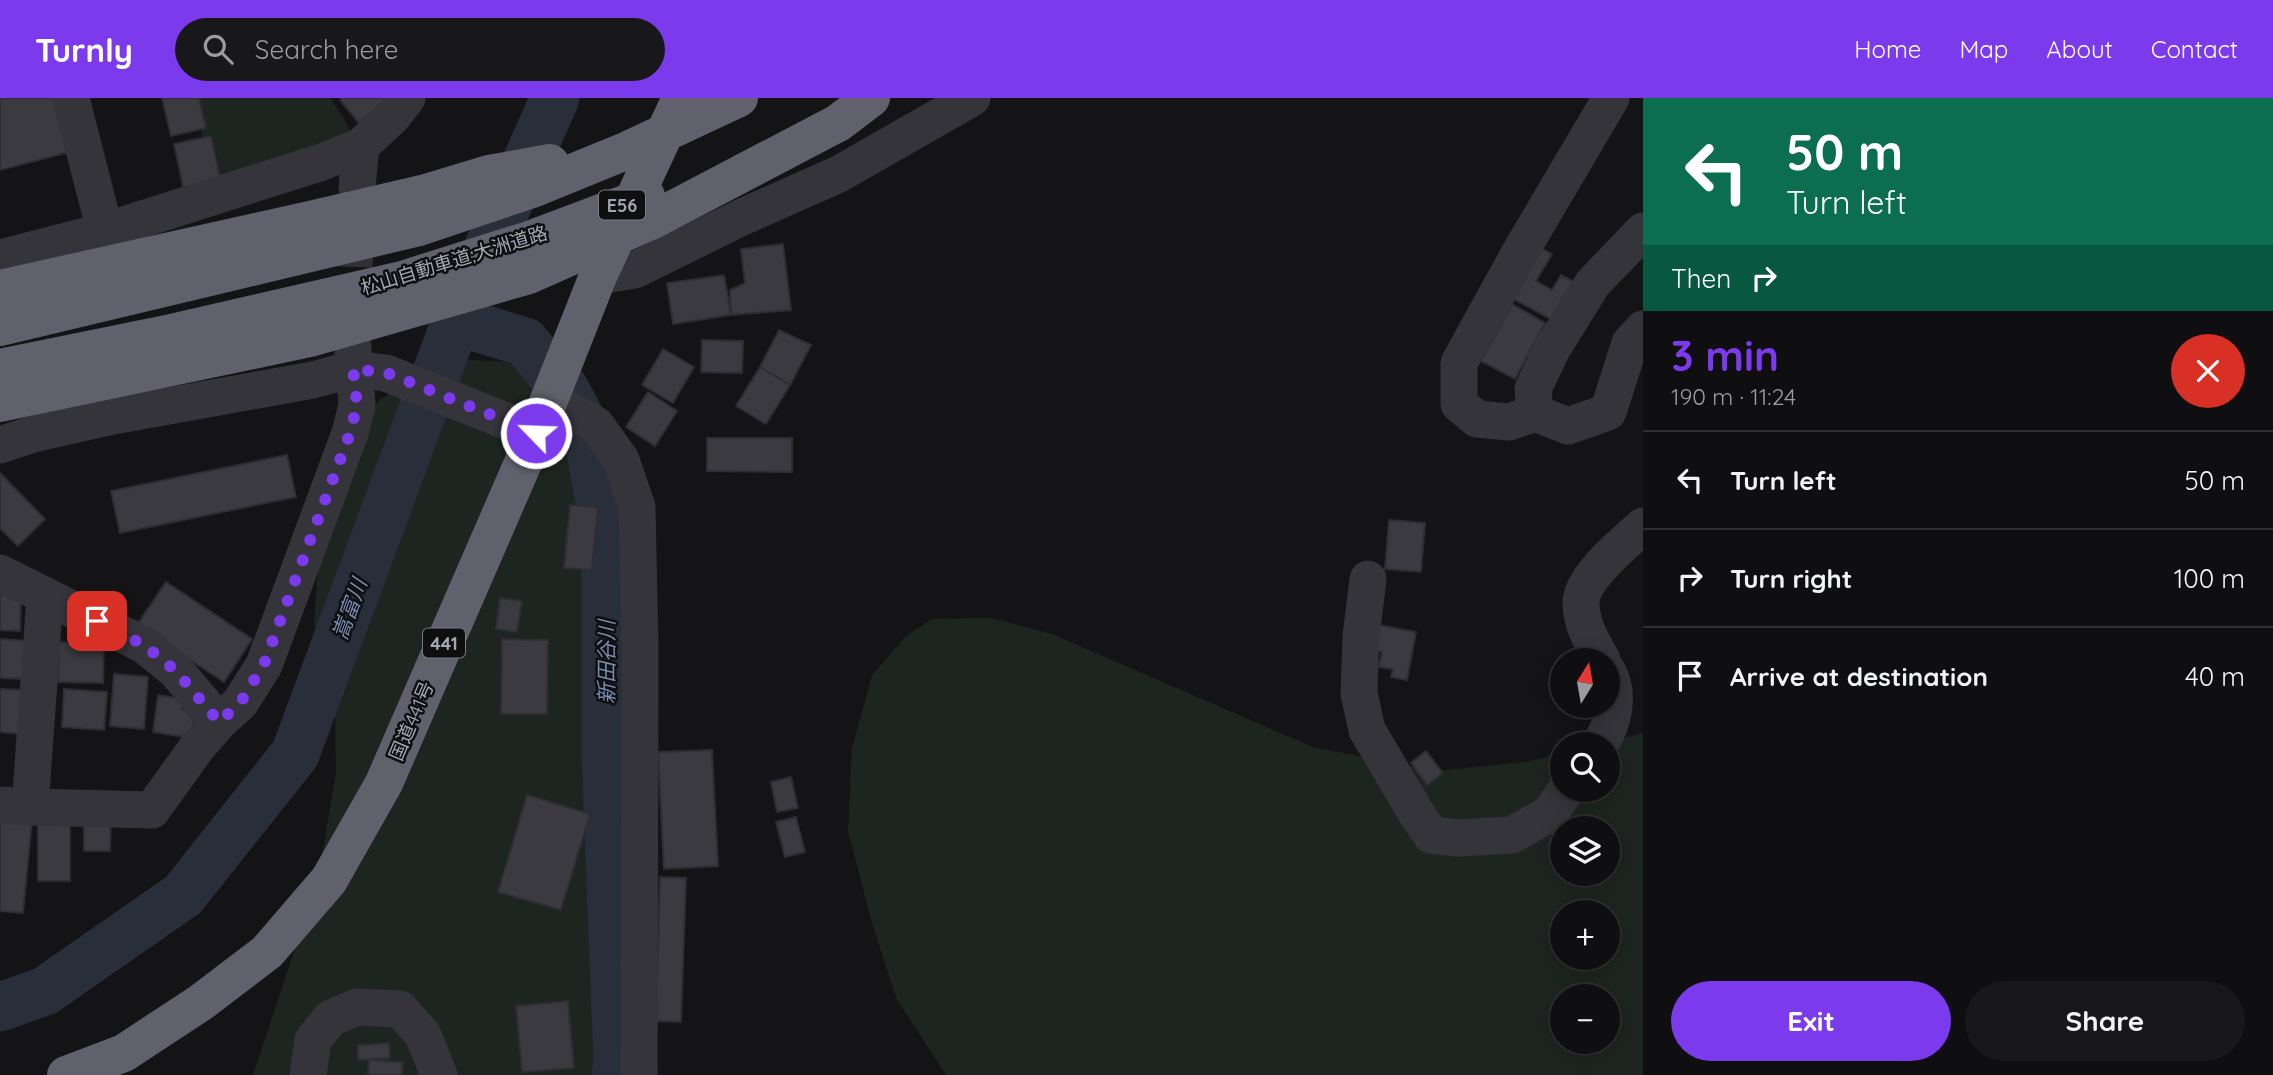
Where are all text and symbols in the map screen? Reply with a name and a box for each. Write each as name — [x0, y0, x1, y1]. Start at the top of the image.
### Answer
search box — [175, 18, 665, 81]
text: Turnly — [35, 29, 133, 70]
icon: search — [199, 30, 237, 68]
text: Search here — [255, 33, 398, 66]
text: Home — [1854, 34, 1921, 64]
text: Map — [1959, 34, 2008, 64]
text: About — [2046, 34, 2113, 64]
text: Contact — [2151, 34, 2238, 64]
text: 50 m — [1786, 121, 1903, 182]
icon: left — [1671, 126, 1762, 217]
text: Turn left — [1786, 182, 1907, 222]
road number: E56 — [599, 190, 645, 220]
street label: 松山自動車道;大洲道路 — [358, 220, 550, 300]
icon: right — [1745, 259, 1783, 297]
text: Then — [1671, 262, 1731, 295]
text: 3 min — [1671, 329, 1779, 382]
button: close — [2171, 334, 2245, 408]
text: 190 m · 11:24 — [1671, 382, 1796, 411]
position arrow — [499, 396, 573, 470]
icon: left — [1671, 461, 1709, 499]
text: Turn left — [1730, 464, 1837, 497]
text: 50 m — [2185, 464, 2245, 497]
icon: right — [1671, 559, 1709, 597]
text: Turn right — [1730, 562, 1852, 595]
text: 100 m — [2174, 562, 2245, 595]
water label: 嵩富川 — [326, 573, 373, 643]
pin — [67, 591, 127, 651]
icon: arrive — [78, 602, 116, 640]
water label: 新田谷川 — [593, 618, 619, 704]
road number: 441 — [423, 628, 465, 658]
north arrow — [1550, 648, 1620, 718]
map controls — [1550, 648, 1620, 1054]
icon: arrive — [1671, 657, 1709, 695]
text: Arrive at destination — [1730, 660, 1988, 693]
text: 40 m — [2185, 660, 2245, 693]
street label: 国道441号 — [384, 678, 438, 764]
button: search — [1550, 732, 1620, 802]
button: layers — [1550, 816, 1620, 886]
button: + — [1550, 900, 1620, 970]
button: Exit — [1671, 981, 1951, 1061]
button: Share — [1965, 981, 2245, 1061]
button: − — [1550, 984, 1620, 1054]

